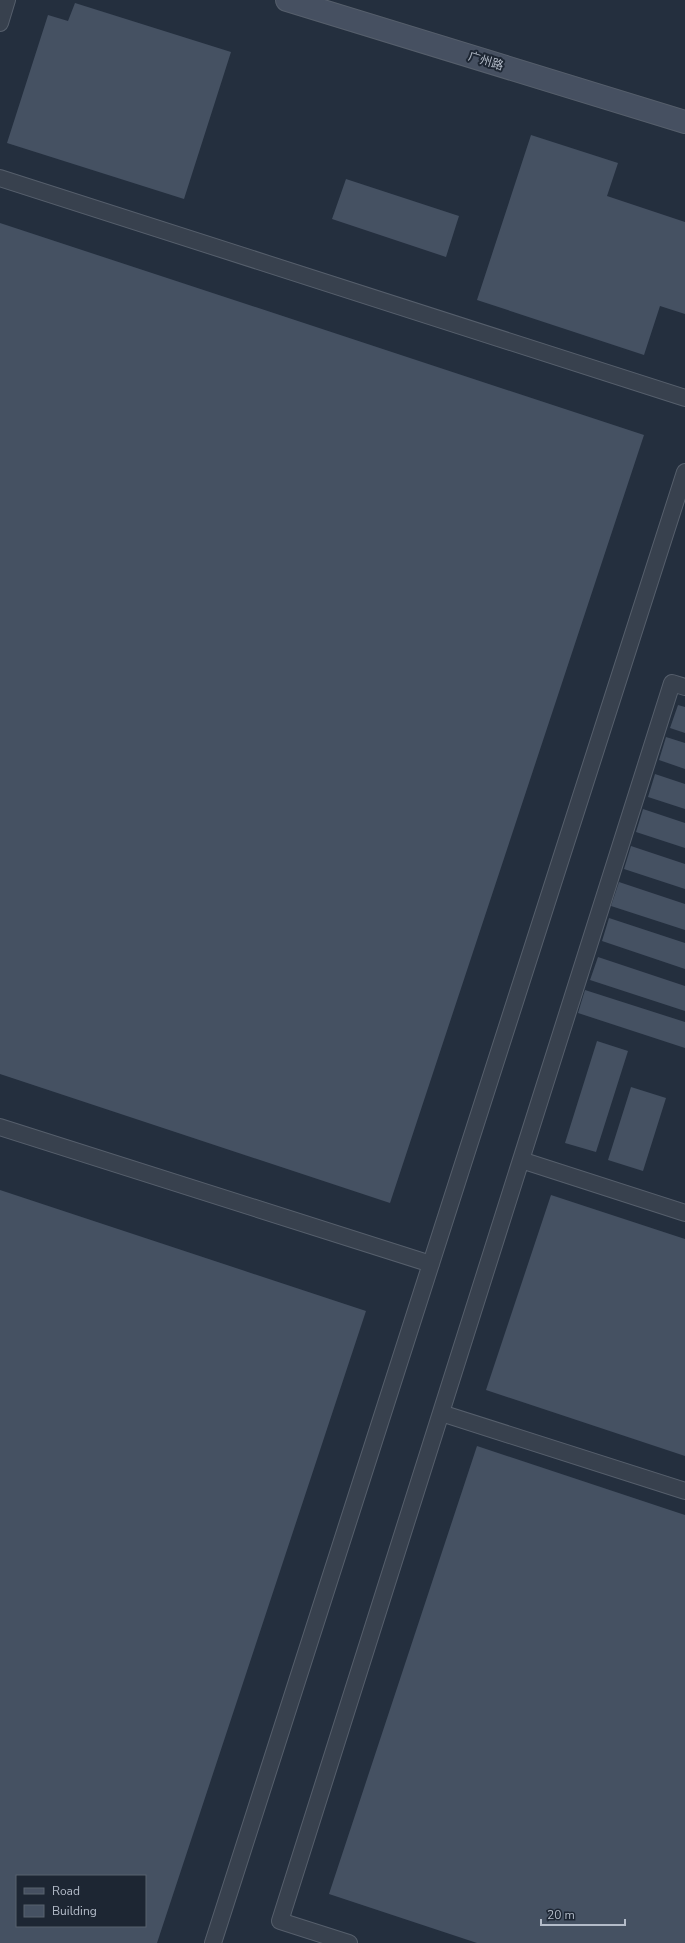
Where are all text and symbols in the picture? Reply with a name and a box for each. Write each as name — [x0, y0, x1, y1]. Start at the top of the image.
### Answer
street label: 广州路 — [466, 48, 506, 74]
legend — [16, 1875, 146, 1927]
text: Road — [52, 1883, 80, 1899]
scale bar — [541, 1901, 625, 1927]
text: Building — [52, 1903, 97, 1919]
text: 20 m — [547, 1907, 575, 1923]

